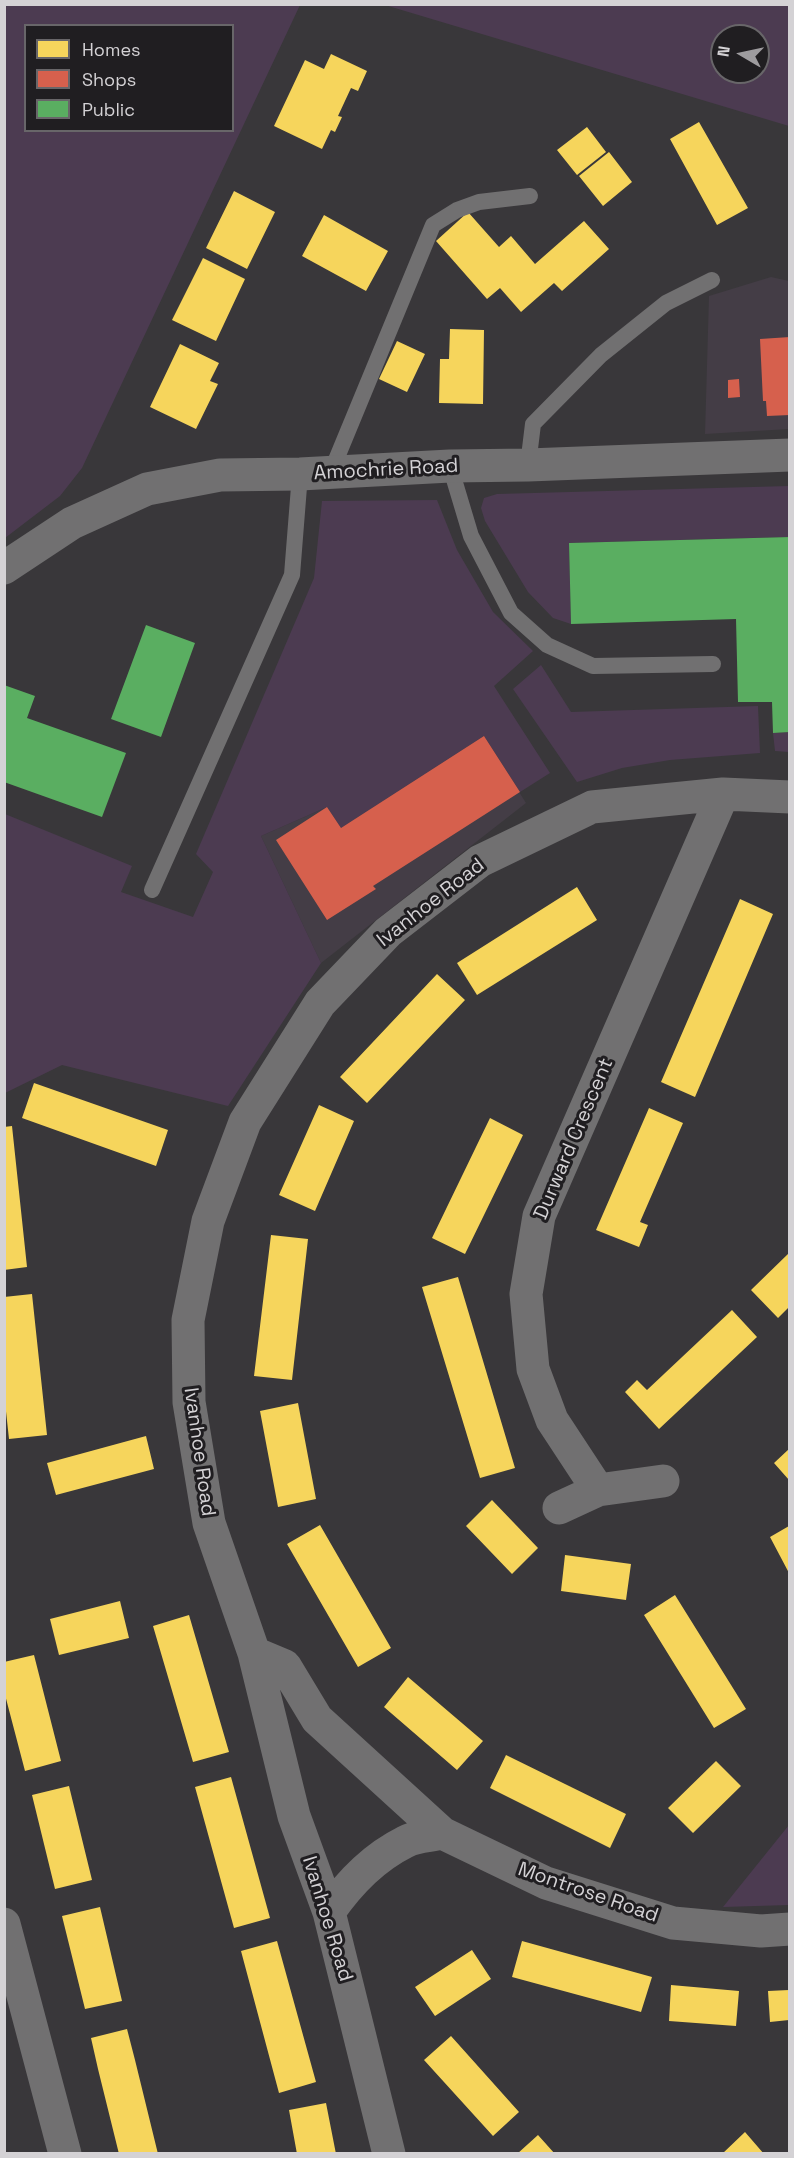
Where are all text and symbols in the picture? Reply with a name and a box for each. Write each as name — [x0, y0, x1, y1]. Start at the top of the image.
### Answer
legend — [24, 24, 234, 132]
north arrow — [710, 24, 770, 84]
text: Homes — [82, 38, 141, 61]
text: N — [712, 44, 735, 58]
text: Shops — [82, 68, 136, 91]
text: Public — [82, 98, 135, 121]
street label: Amochrie Road — [313, 454, 459, 486]
street label: Ivanhoe Road — [372, 854, 490, 952]
street label: Durward Crescent — [529, 1055, 619, 1223]
street label: Ivanhoe Road — [178, 1386, 220, 1518]
street label: Ivanhoe Road — [297, 1853, 357, 1985]
street label: Montrose Road — [515, 1858, 661, 1928]

